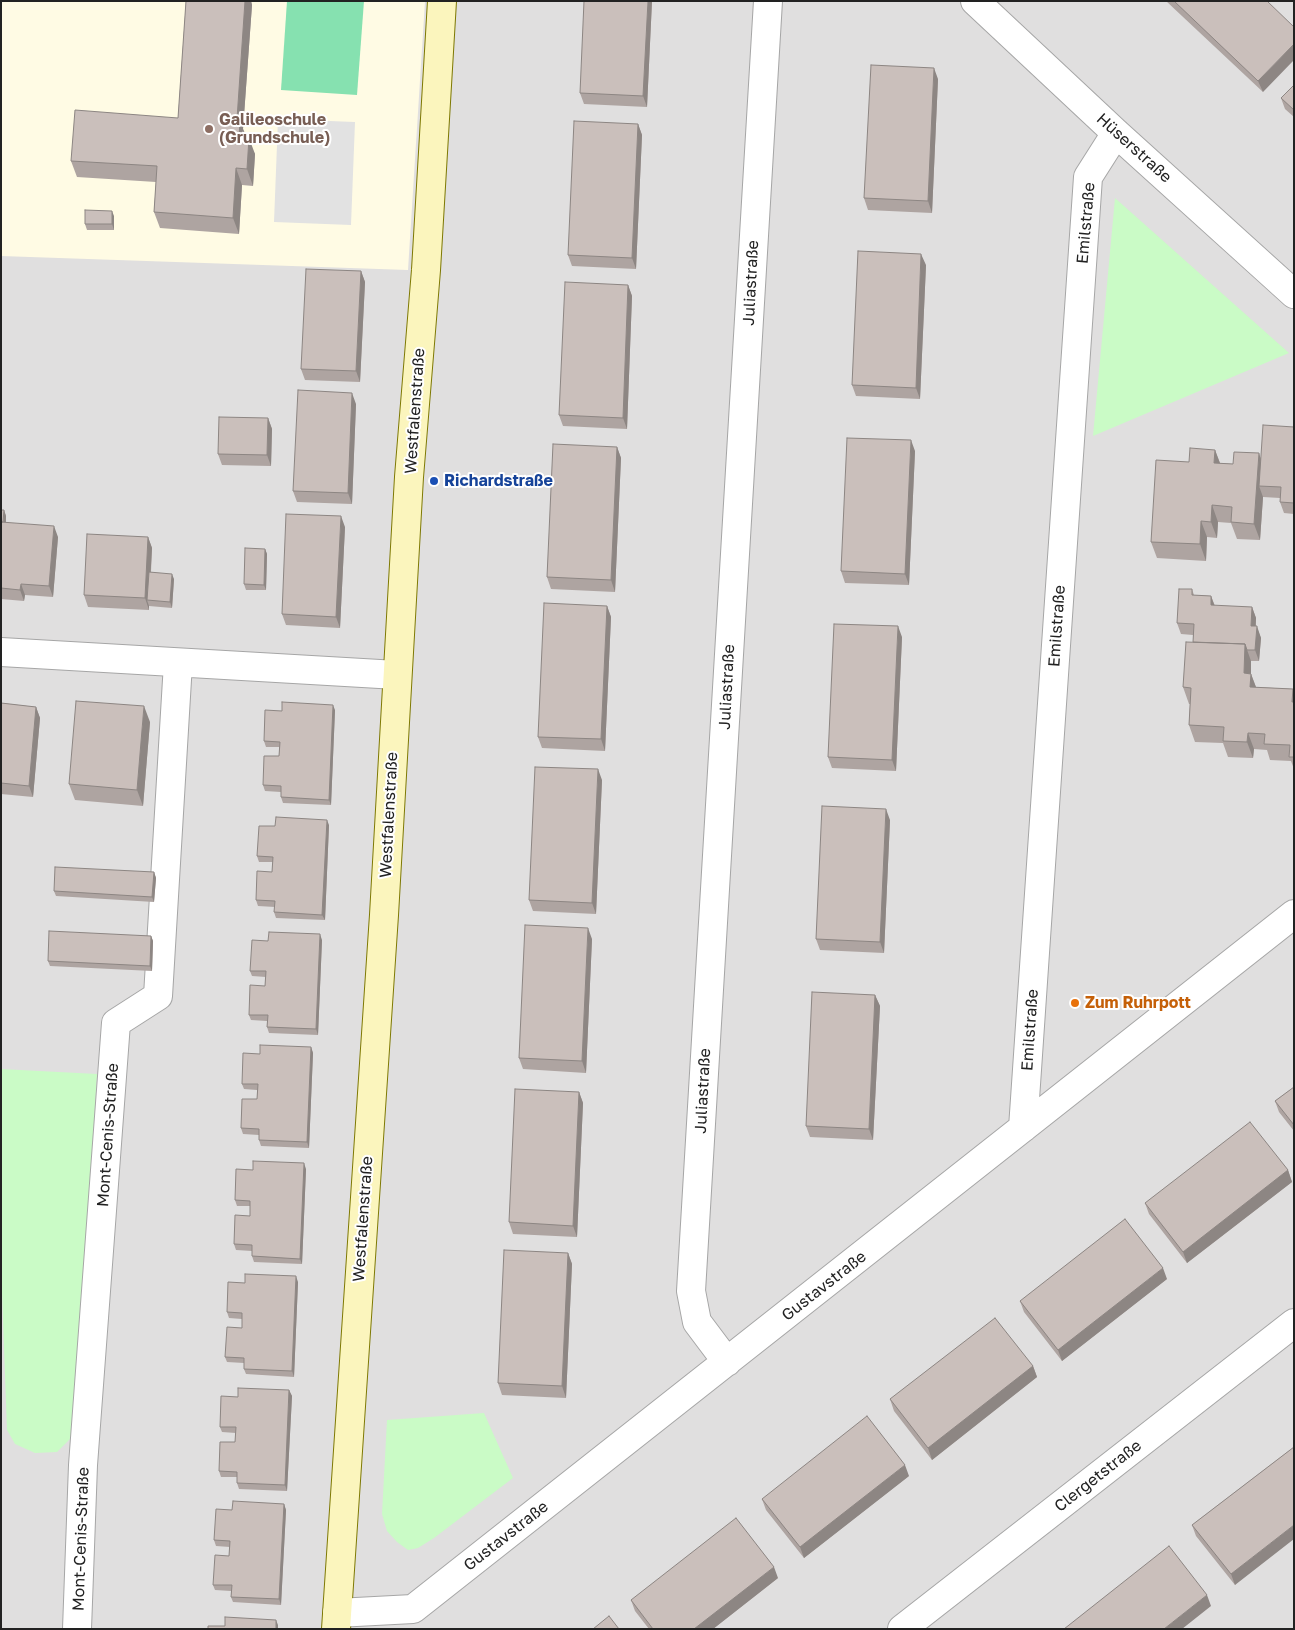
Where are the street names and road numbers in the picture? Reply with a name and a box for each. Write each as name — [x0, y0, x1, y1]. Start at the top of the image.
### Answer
street label: Hüserstraße — [1092, 109, 1176, 187]
street label: Emilstraße — [1073, 181, 1099, 265]
street label: Juliastraße — [739, 240, 763, 326]
street label: Westfalenstraße — [401, 347, 429, 475]
street label: Emilstraße — [1045, 584, 1069, 668]
street label: Juliastraße — [715, 644, 739, 730]
street label: Westfalenstraße — [376, 752, 402, 878]
street label: Emilstraße — [1018, 988, 1042, 1072]
street label: Juliastraße — [691, 1048, 715, 1134]
street label: Mont-Cenis-Straße — [93, 1062, 123, 1208]
street label: Westfalenstraße — [349, 1155, 377, 1283]
street label: Gustavstraße — [778, 1247, 870, 1325]
street label: Clergetstraße — [1051, 1436, 1145, 1516]
street label: Mont-Cenis-Straße — [69, 1467, 93, 1611]
street label: Gustavstraße — [460, 1497, 552, 1575]

